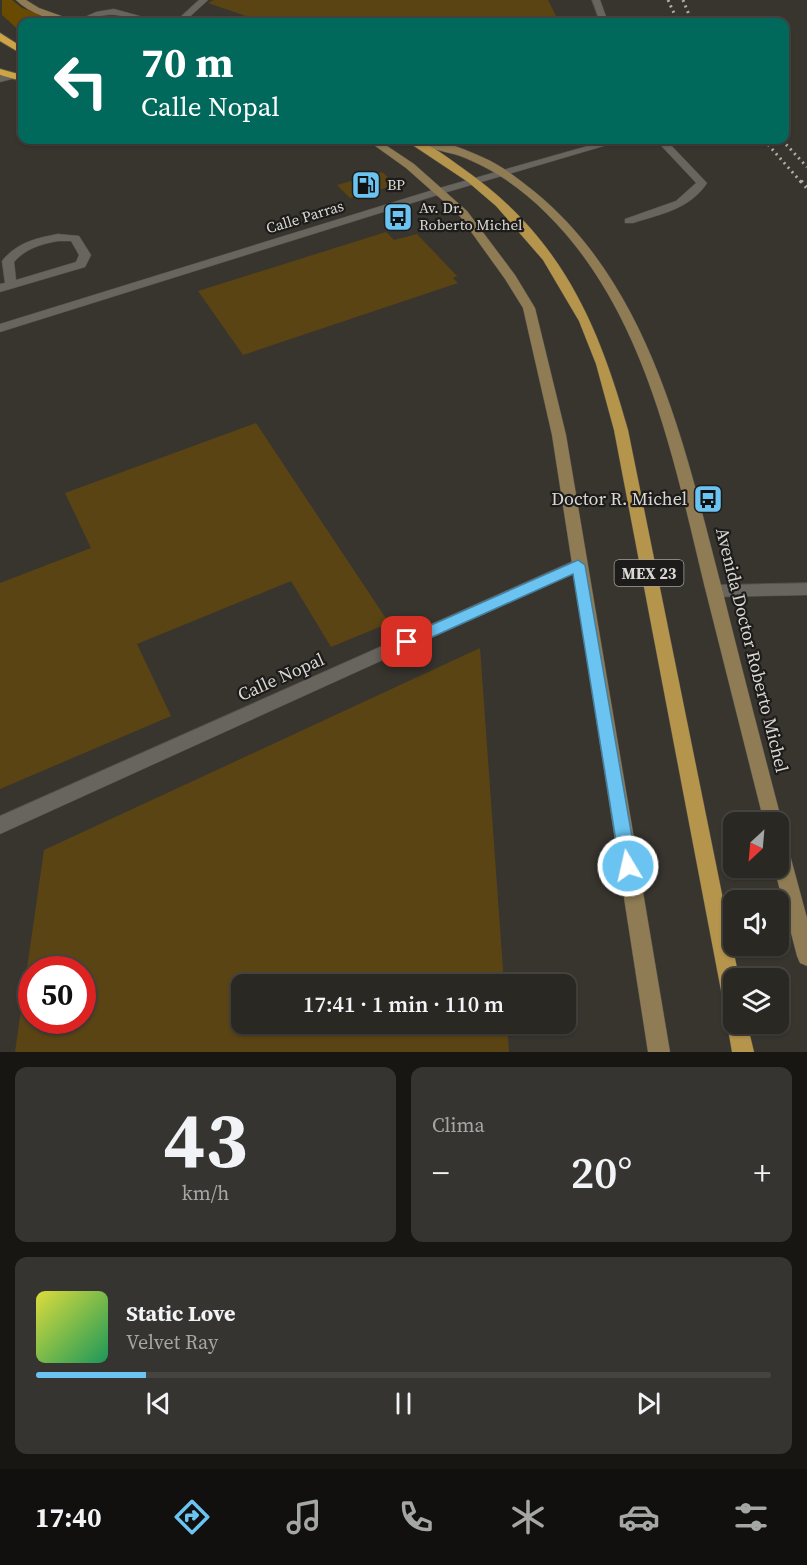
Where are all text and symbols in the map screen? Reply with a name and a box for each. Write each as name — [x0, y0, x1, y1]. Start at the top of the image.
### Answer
text: 70 m — [141, 33, 234, 91]
icon: left — [42, 42, 120, 120]
text: Calle Nopal — [141, 88, 280, 125]
fuel station icon: BP — [350, 169, 382, 201]
place label: BP — [387, 174, 405, 195]
street label: Calle Parras — [263, 195, 346, 238]
place label: Av. Dr. Roberto Michel — [419, 197, 523, 235]
bus stop icon: Av. Dr. Roberto Michel — [382, 201, 414, 233]
bus stop icon: Doctor R. Michel — [692, 483, 724, 515]
place label: Doctor R. Michel — [551, 486, 687, 511]
street label: Avenida Doctor Roberto Michel — [710, 525, 795, 775]
road number: MEX 23 — [614, 560, 684, 586]
pin — [381, 616, 432, 667]
icon: arrive — [390, 625, 423, 658]
street label: Calle Nopal — [234, 646, 328, 707]
north arrow — [723, 812, 789, 878]
map controls — [723, 812, 789, 1034]
position arrow — [596, 834, 660, 898]
button: sound — [723, 890, 789, 956]
speed limit sign: 50 — [18, 956, 96, 1034]
button: layers — [723, 968, 789, 1034]
text: 17:41 · 1 min · 110 m — [303, 989, 504, 1019]
text: 43 — [163, 1086, 248, 1193]
text: Clima — [432, 1111, 485, 1139]
text: 20° — [571, 1141, 632, 1203]
text: − — [432, 1150, 450, 1195]
text: + — [754, 1150, 771, 1195]
text: km/h — [182, 1179, 229, 1207]
text: Static Love — [126, 1298, 236, 1328]
text: Velvet Ray — [126, 1328, 218, 1356]
icon: previous — [142, 1387, 175, 1420]
icon: pause — [387, 1387, 420, 1420]
icon: next — [632, 1387, 665, 1420]
icon: directions — [171, 1496, 213, 1538]
icon: music — [283, 1496, 325, 1538]
icon: phone — [395, 1496, 437, 1538]
icon: climate — [507, 1496, 549, 1538]
icon: car — [618, 1496, 660, 1538]
icon: filters — [730, 1496, 772, 1538]
text: 17:40 — [35, 1499, 102, 1536]

